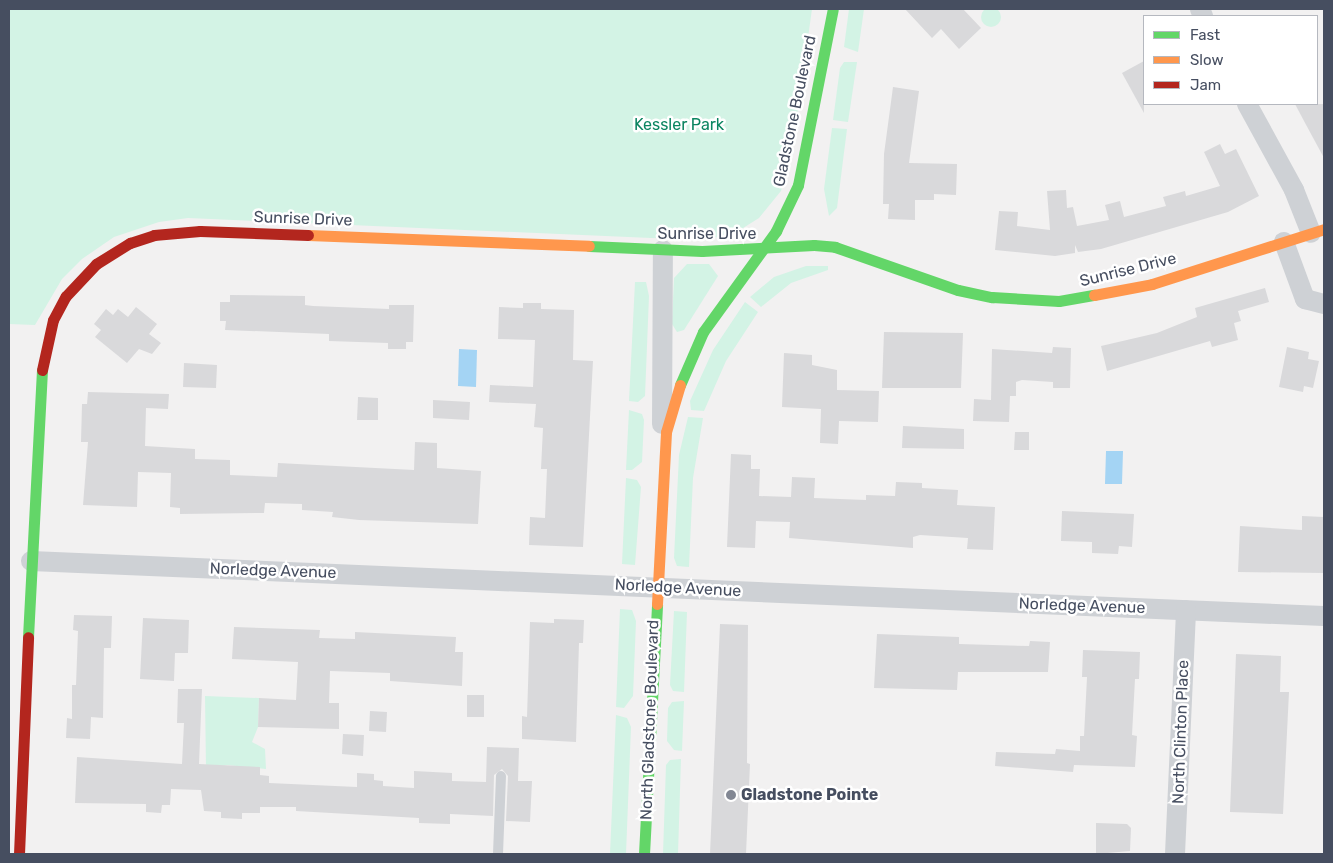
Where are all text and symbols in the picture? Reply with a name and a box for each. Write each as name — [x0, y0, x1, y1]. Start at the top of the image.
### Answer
legend — [1143, 15, 1318, 105]
text: Fast — [1190, 26, 1220, 44]
street label: Gladstone Boulevard — [770, 34, 820, 188]
text: Slow — [1190, 51, 1223, 69]
text: Jam — [1190, 76, 1221, 94]
park label: Kessler Park — [634, 115, 724, 135]
street label: Sunrise Drive — [253, 208, 353, 230]
street label: Sunrise Drive — [658, 224, 756, 244]
street label: Sunrise Drive — [1078, 249, 1178, 291]
street label: Norledge Avenue — [209, 559, 337, 583]
street label: Norledge Avenue — [614, 575, 742, 601]
street label: Norledge Avenue — [1018, 594, 1146, 618]
street label: North Gladstone Boulevard — [637, 619, 663, 821]
street label: North Clinton Place — [1169, 660, 1193, 804]
place label: Gladstone Pointe — [741, 785, 878, 805]
marker: Gladstone Pointe — [725, 789, 737, 801]

